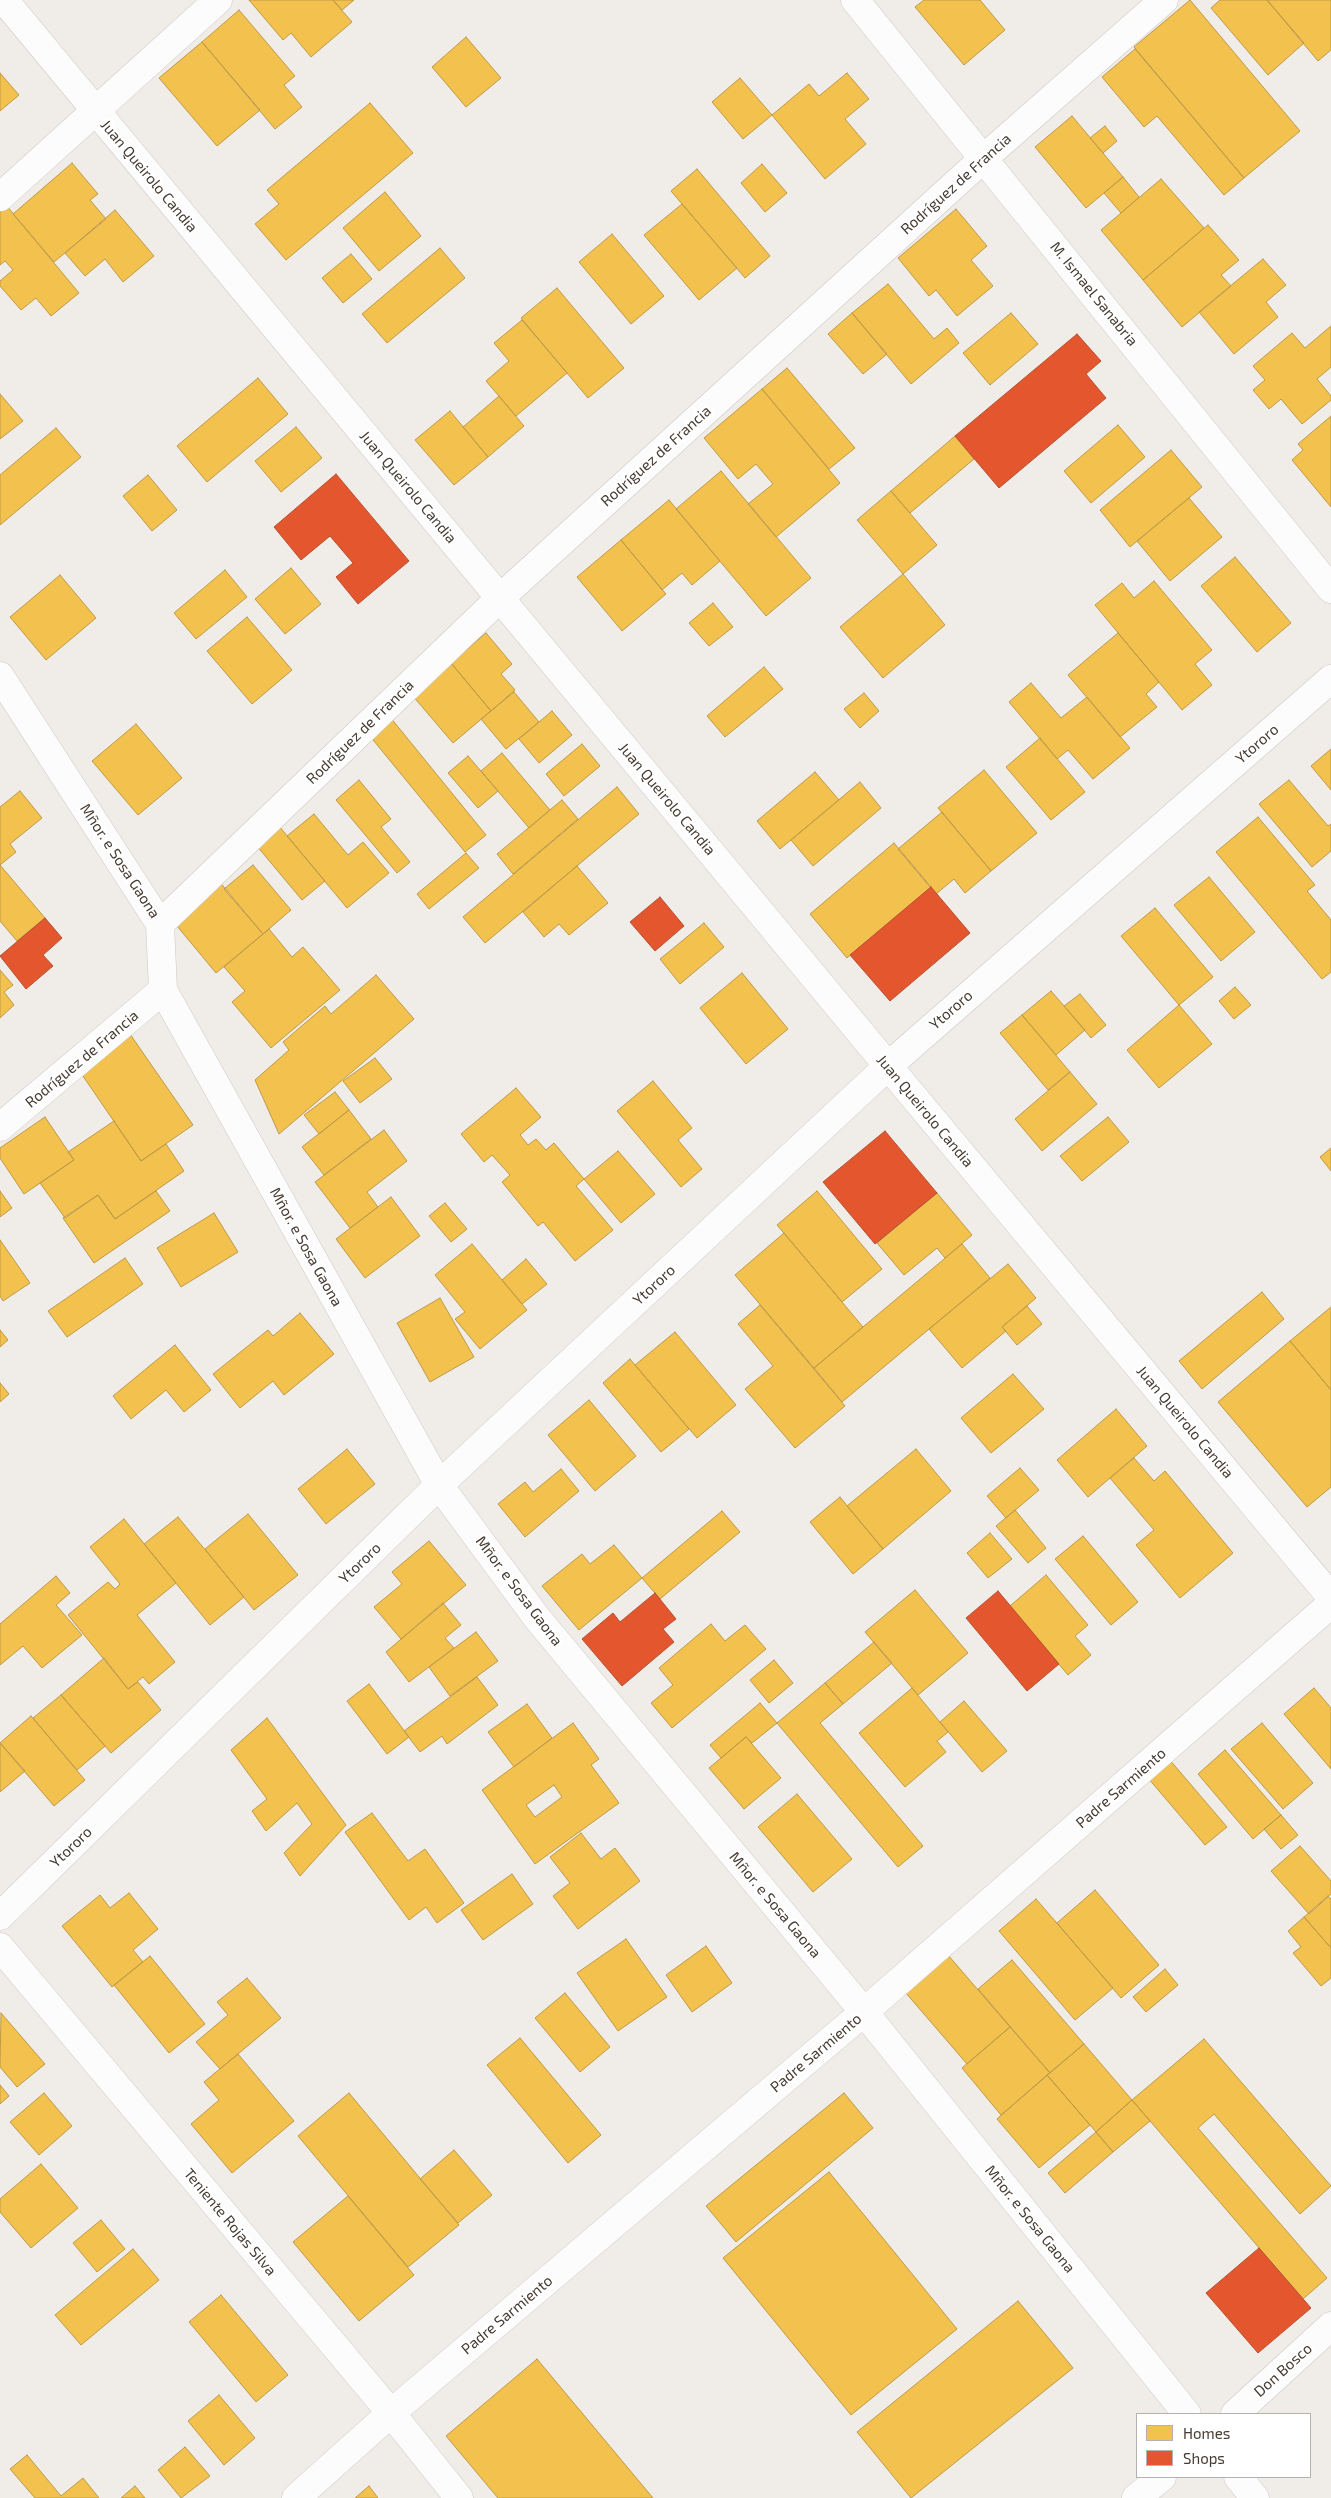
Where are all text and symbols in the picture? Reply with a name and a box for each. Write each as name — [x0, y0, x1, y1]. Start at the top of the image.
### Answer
street label: Juan Queirolo Candia — [97, 116, 201, 236]
street label: Rodríguez de Francia — [897, 130, 1015, 238]
street label: M. Ismael Sanabria — [1046, 238, 1142, 350]
street label: Rodríguez de Francia — [597, 402, 715, 510]
street label: Juan Queirolo Candia — [356, 427, 460, 547]
street label: Rodríguez de Francia — [303, 676, 417, 788]
street label: Ytororo — [1232, 720, 1282, 768]
street label: Juan Queirolo Candia — [615, 739, 719, 859]
street label: Mñor. e Sosa Gaona — [76, 800, 164, 922]
street label: Ytororo — [926, 986, 976, 1034]
street label: Rodríguez de Francia — [22, 1006, 142, 1112]
street label: Juan Queirolo Candia — [873, 1051, 977, 1171]
street label: Mñor. e Sosa Gaona — [266, 1184, 346, 1310]
street label: Ytororo — [629, 1261, 679, 1309]
street label: Juan Queirolo Candia — [1133, 1362, 1237, 1482]
street label: Mñor. e Sosa Gaona — [472, 1532, 566, 1650]
street label: Ytororo — [335, 1539, 385, 1587]
street label: Padre Sarmiento — [1072, 1744, 1170, 1832]
street label: Ytororo — [46, 1823, 96, 1871]
street label: Mñor. e Sosa Gaona — [725, 1848, 825, 1962]
street label: Padre Sarmiento — [767, 2010, 865, 2096]
street label: Mñor. e Sosa Gaona — [981, 2162, 1079, 2276]
street label: Teniente Rojas Silva — [180, 2165, 280, 2279]
street label: Padre Sarmiento — [458, 2272, 556, 2358]
street label: Don Bosco — [1250, 2339, 1316, 2401]
legend — [1136, 2413, 1311, 2478]
text: Homes — [1183, 2424, 1230, 2442]
text: Shops — [1183, 2449, 1225, 2467]

